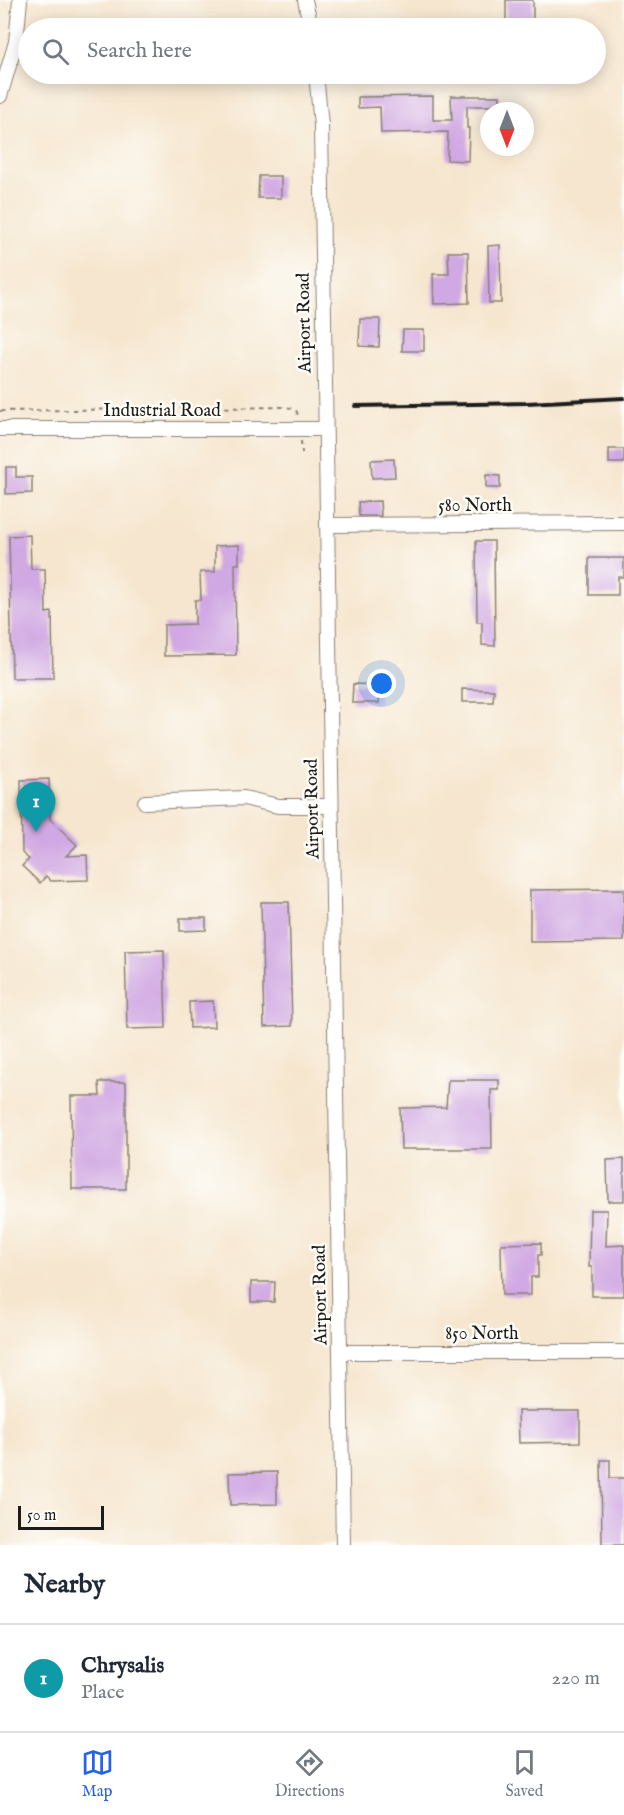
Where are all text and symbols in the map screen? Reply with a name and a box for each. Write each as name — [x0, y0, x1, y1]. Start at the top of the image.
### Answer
search box — [18, 18, 606, 84]
icon: search — [39, 35, 72, 68]
text: Search here — [87, 37, 192, 65]
north arrow — [480, 102, 534, 156]
street label: Airport Road — [293, 272, 317, 374]
street label: Industrial Road — [103, 400, 221, 423]
street label: 580 North — [438, 495, 512, 518]
your location — [367, 669, 396, 698]
street label: Airport Road — [301, 758, 325, 860]
pin: 1 — [16, 782, 56, 832]
street label: Airport Road — [309, 1244, 333, 1346]
street label: 850 North — [445, 1323, 519, 1346]
scale bar — [18, 1503, 104, 1530]
text: 50 m — [27, 1506, 56, 1526]
text: Nearby — [24, 1568, 105, 1601]
text: Chrysalis — [81, 1652, 164, 1680]
text: 1 — [40, 1666, 47, 1691]
text: 220 m — [552, 1666, 600, 1691]
text: Place — [81, 1680, 124, 1705]
tab: Map — [81, 1746, 114, 1802]
tab: Directions — [275, 1746, 344, 1802]
tab: Saved — [506, 1746, 543, 1802]

